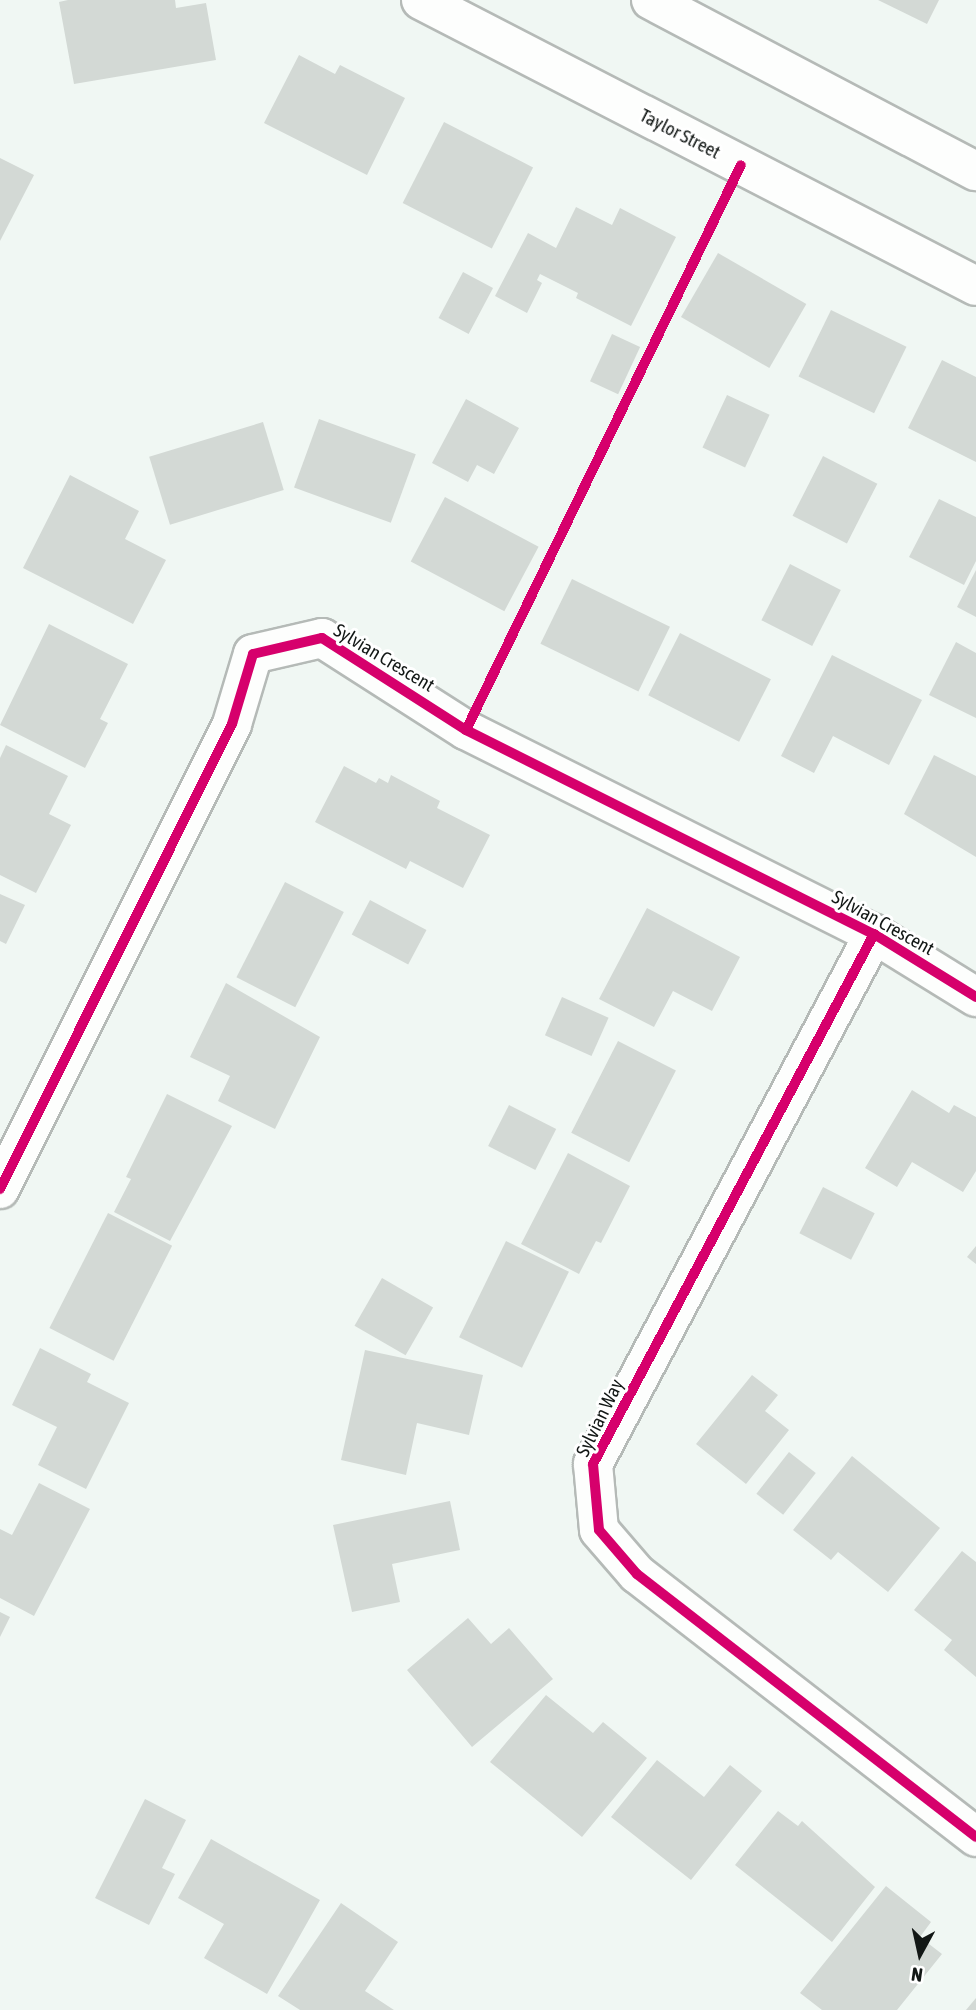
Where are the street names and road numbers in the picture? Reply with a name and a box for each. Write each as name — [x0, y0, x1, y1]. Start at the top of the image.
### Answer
street label: Taylor Street — [636, 104, 724, 164]
street label: Sylvian Crescent — [330, 619, 438, 697]
street label: Sylvian Crescent — [828, 886, 938, 960]
street label: Sylvian Way — [572, 1376, 628, 1460]

